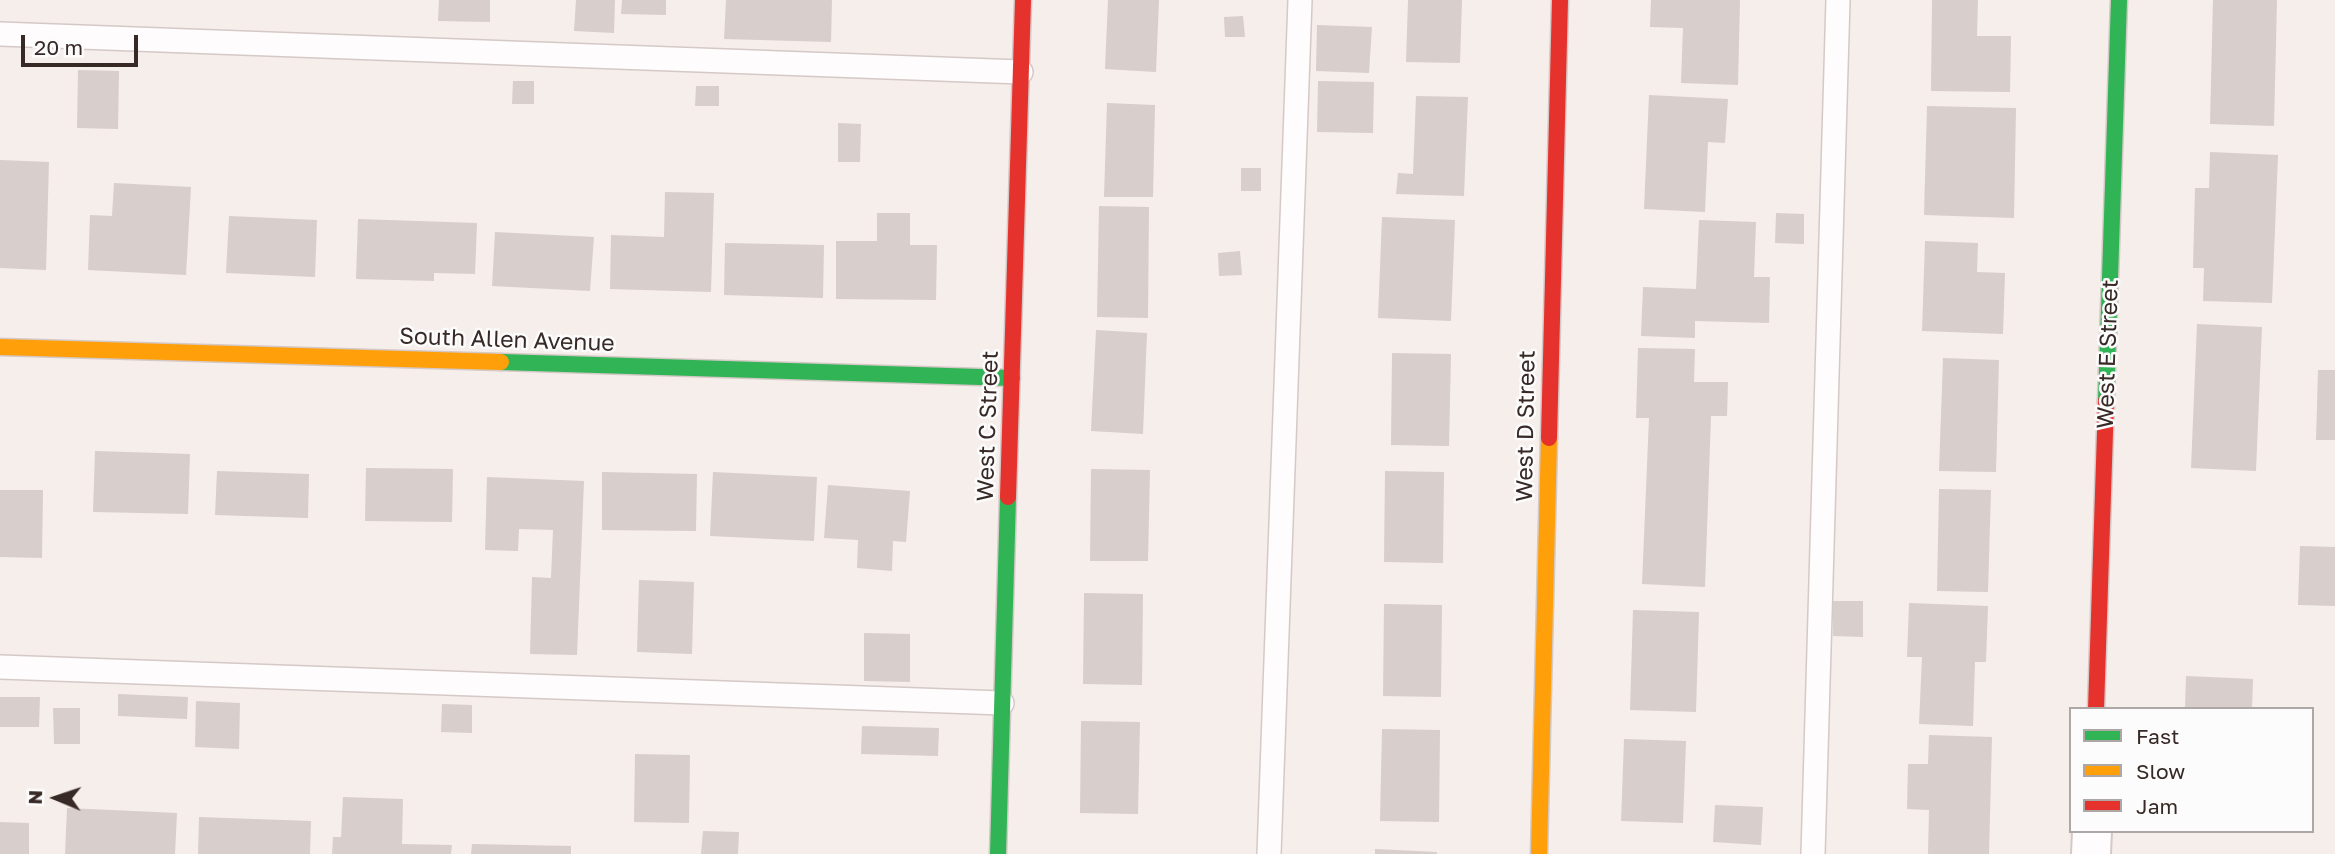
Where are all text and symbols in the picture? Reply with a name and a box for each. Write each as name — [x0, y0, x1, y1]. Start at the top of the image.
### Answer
scale bar — [24, 21, 142, 65]
text: 20 m — [34, 34, 83, 60]
street label: West E Street — [2092, 279, 2124, 429]
street label: South Allen Avenue — [399, 322, 615, 358]
street label: West C Street — [972, 350, 1004, 502]
street label: West D Street — [1511, 350, 1541, 502]
legend — [2069, 707, 2314, 833]
text: Fast — [2136, 723, 2179, 749]
text: Slow — [2136, 758, 2185, 784]
north arrow — [21, 763, 91, 833]
text: N — [23, 790, 46, 805]
text: Jam — [2136, 793, 2178, 819]

